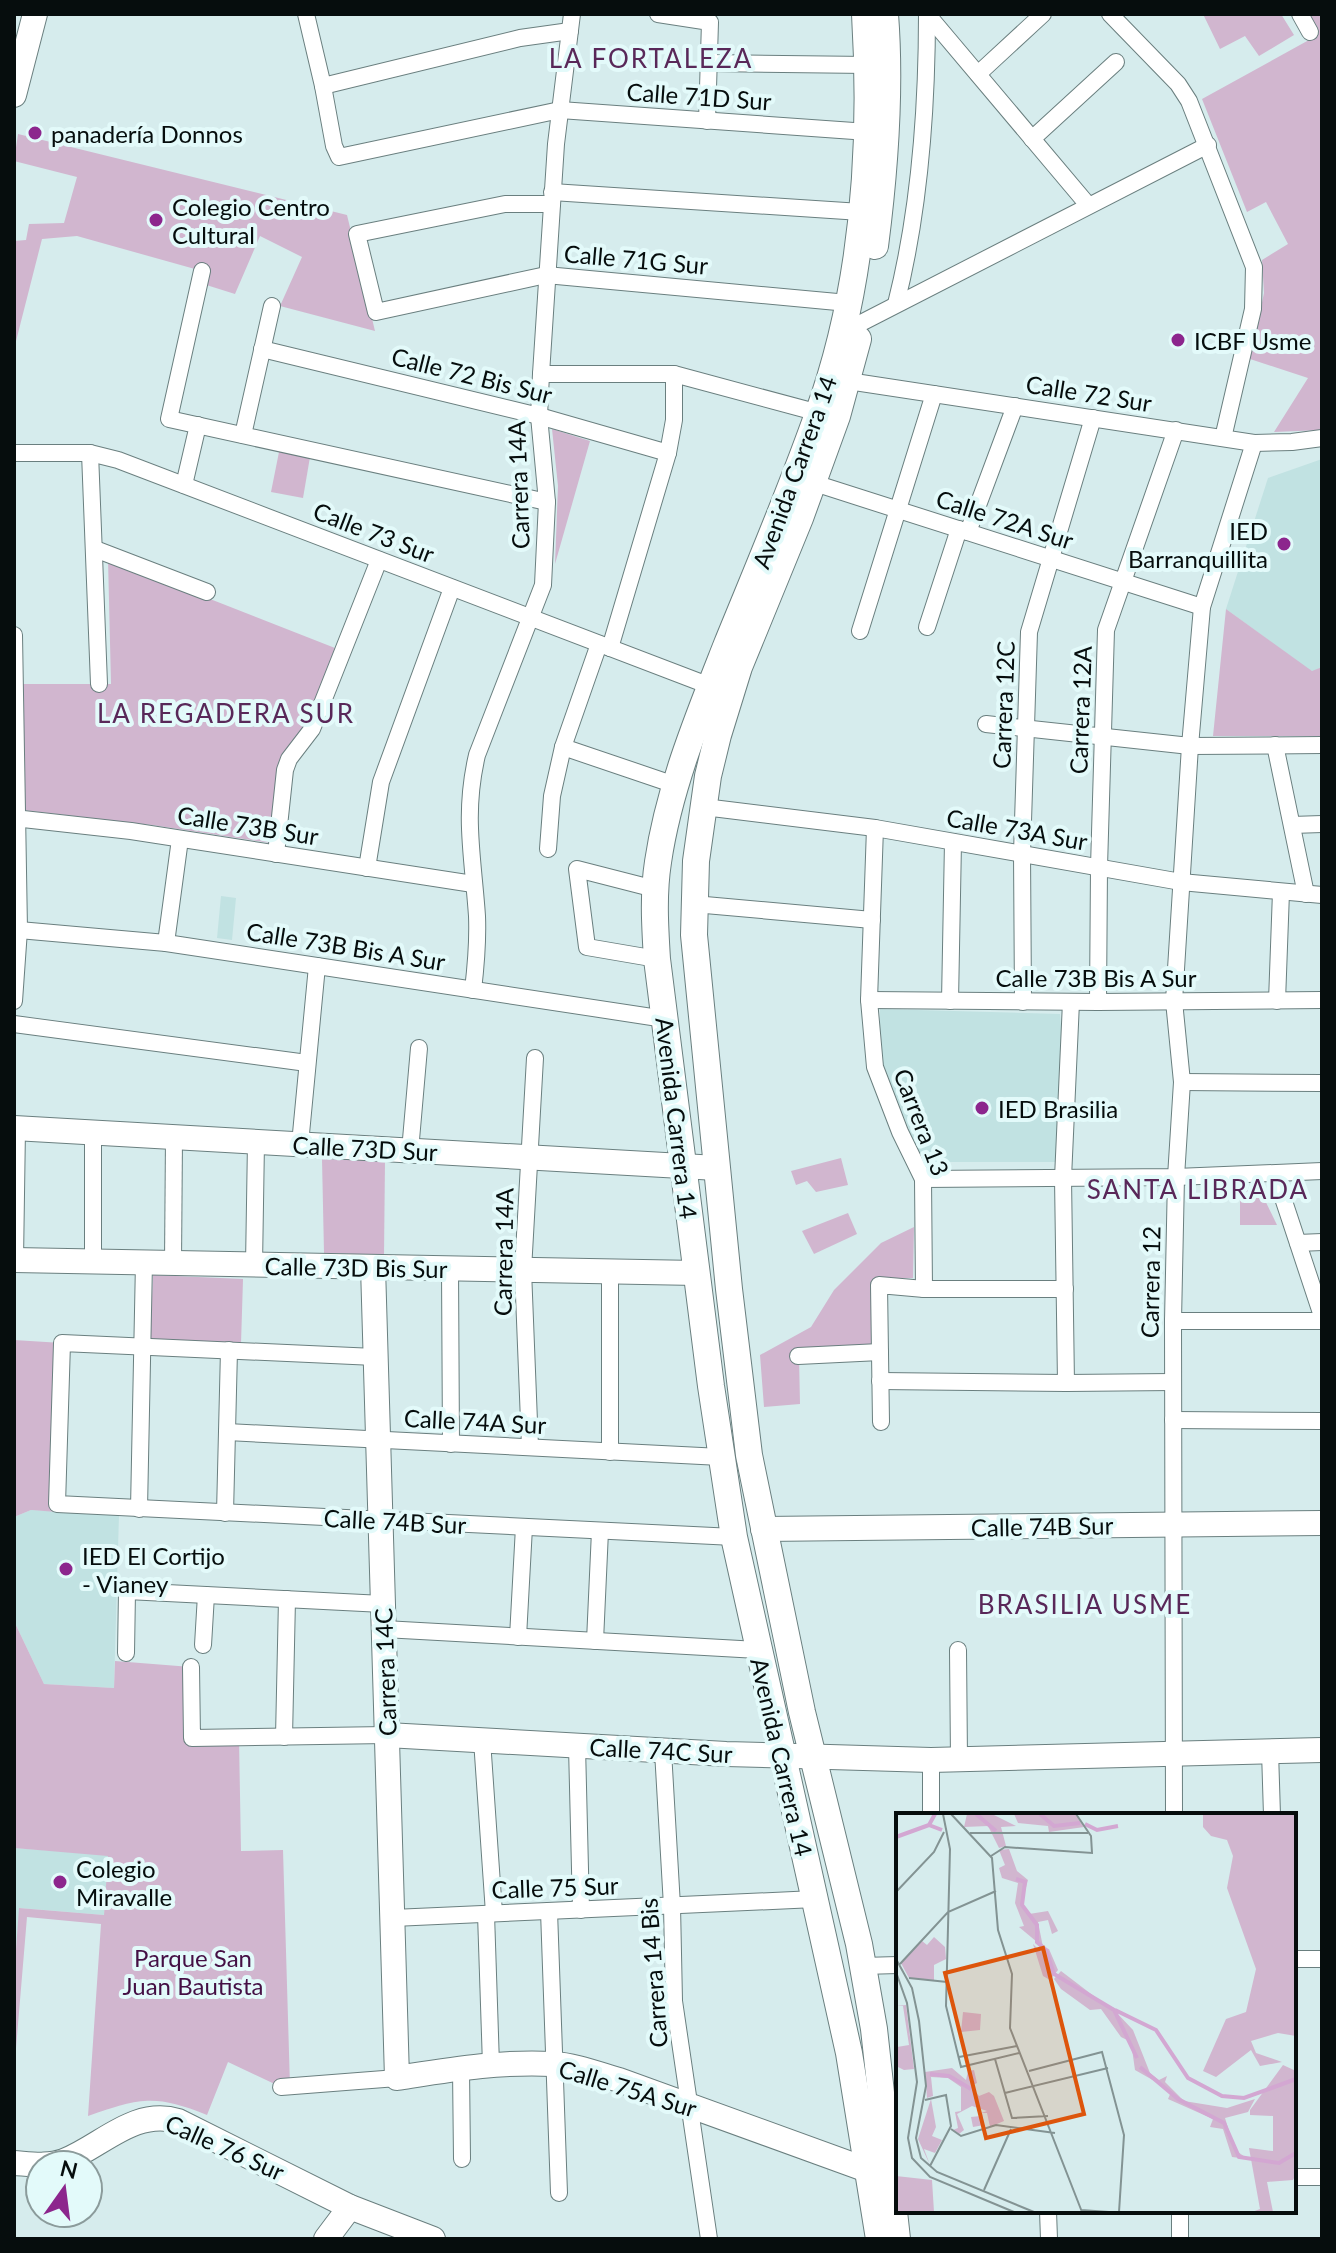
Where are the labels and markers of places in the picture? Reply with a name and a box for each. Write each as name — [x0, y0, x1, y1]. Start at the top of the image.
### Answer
place label: panadería Donnos — [51, 119, 243, 148]
marker: panadería Donnos — [26, 124, 44, 142]
place label: Colegio Centro Cultural — [172, 192, 330, 249]
marker: Colegio Centro Cultural — [147, 211, 165, 229]
place label: ICBF Usme — [1194, 326, 1311, 355]
marker: ICBF Usme — [1169, 331, 1187, 349]
place label: IED Barranquillita — [1128, 516, 1268, 573]
marker: IED Barranquillita — [1275, 535, 1293, 553]
place label: IED Brasilia — [998, 1094, 1118, 1123]
marker: IED Brasilia — [973, 1099, 991, 1117]
place label: IED El Cortijo - Vianey — [82, 1541, 225, 1598]
marker: IED El Cortijo - Vianey — [57, 1560, 75, 1578]
place label: Colegio Miravalle — [76, 1854, 172, 1911]
marker: Colegio Miravalle — [51, 1873, 69, 1891]

